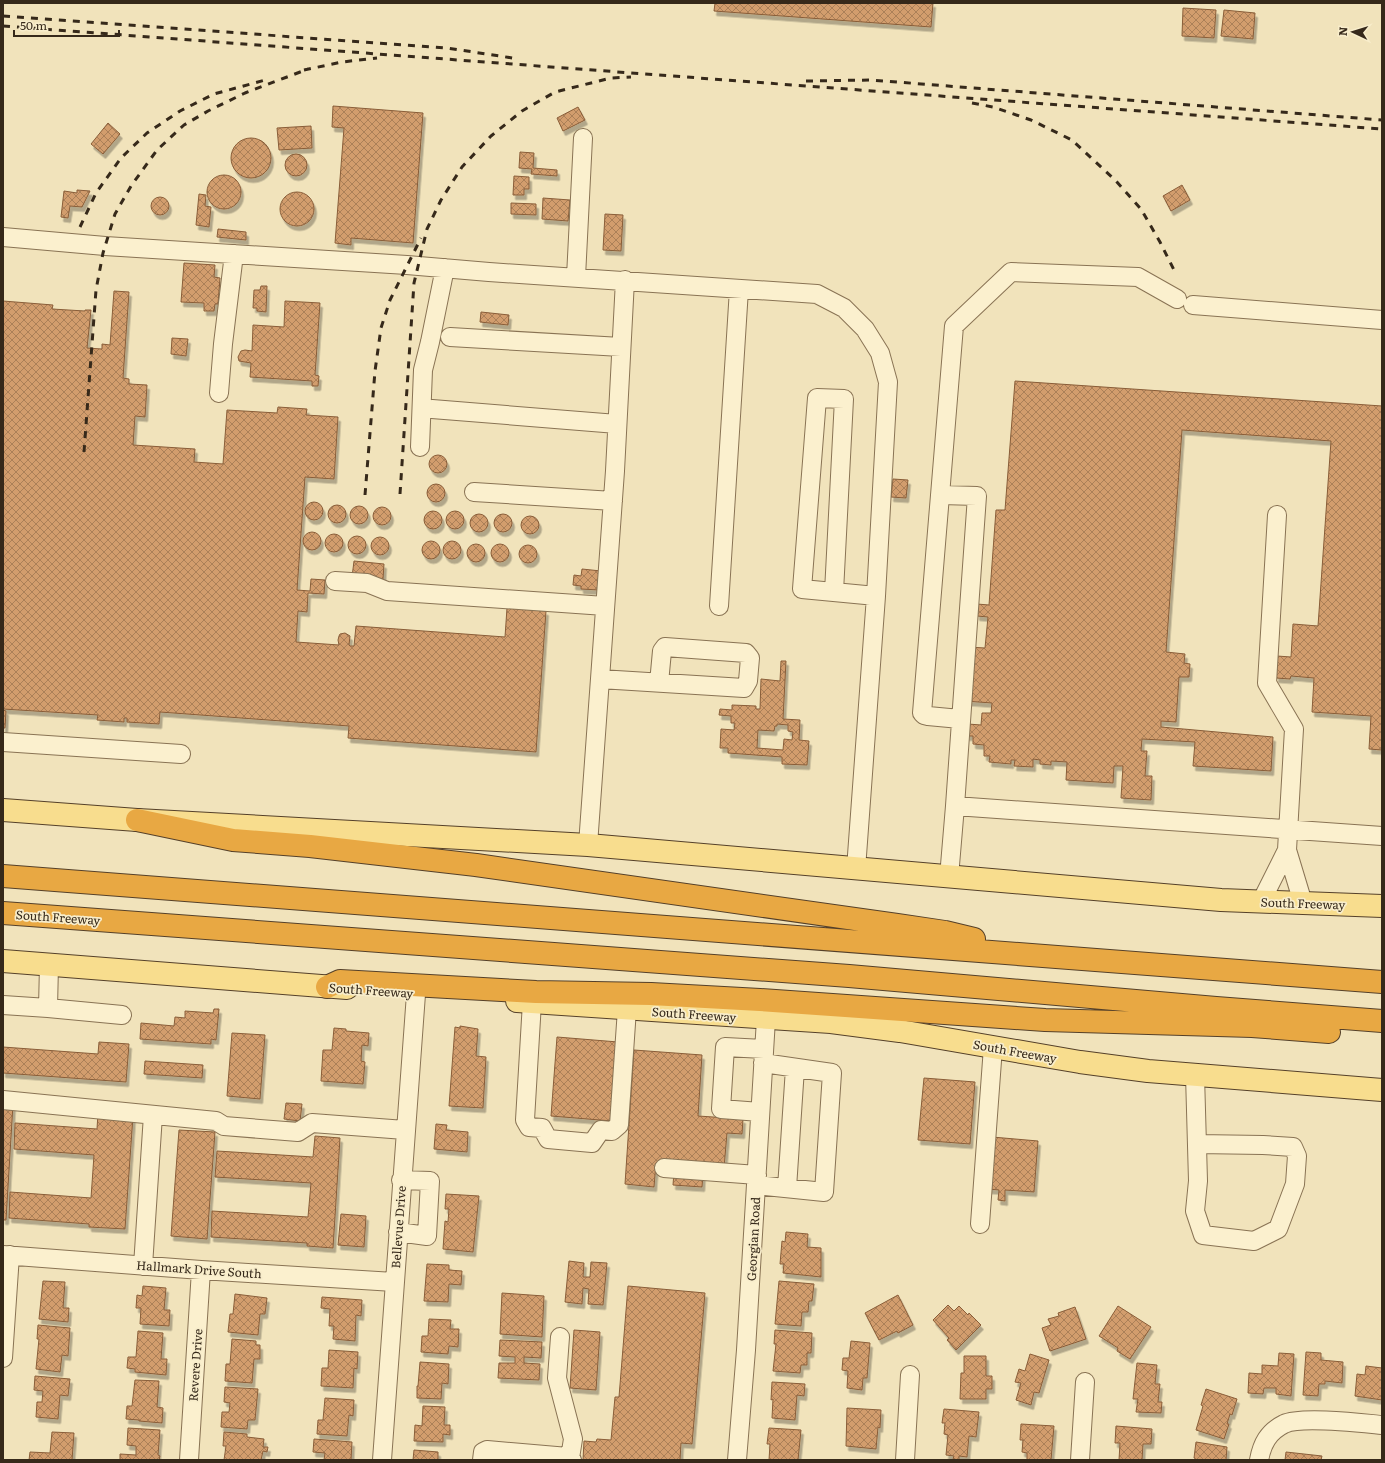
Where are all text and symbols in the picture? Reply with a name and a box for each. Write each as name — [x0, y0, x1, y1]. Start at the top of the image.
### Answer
scale bar — [14, 12, 119, 38]
north arrow — [1333, 12, 1373, 52]
text: 50 m — [20, 16, 47, 34]
text: N — [1334, 26, 1350, 36]
street label: South Freeway — [1260, 893, 1346, 913]
street label: South Freeway — [15, 905, 101, 929]
street label: South Freeway — [328, 978, 414, 1002]
street label: South Freeway — [651, 1002, 737, 1026]
street label: South Freeway — [972, 1035, 1058, 1067]
street label: Bellevue Drive — [386, 1185, 410, 1269]
street label: Georgian Road — [742, 1196, 764, 1282]
street label: Hallmark Drive South — [136, 1256, 262, 1282]
street label: Revere Drive — [183, 1328, 207, 1402]

